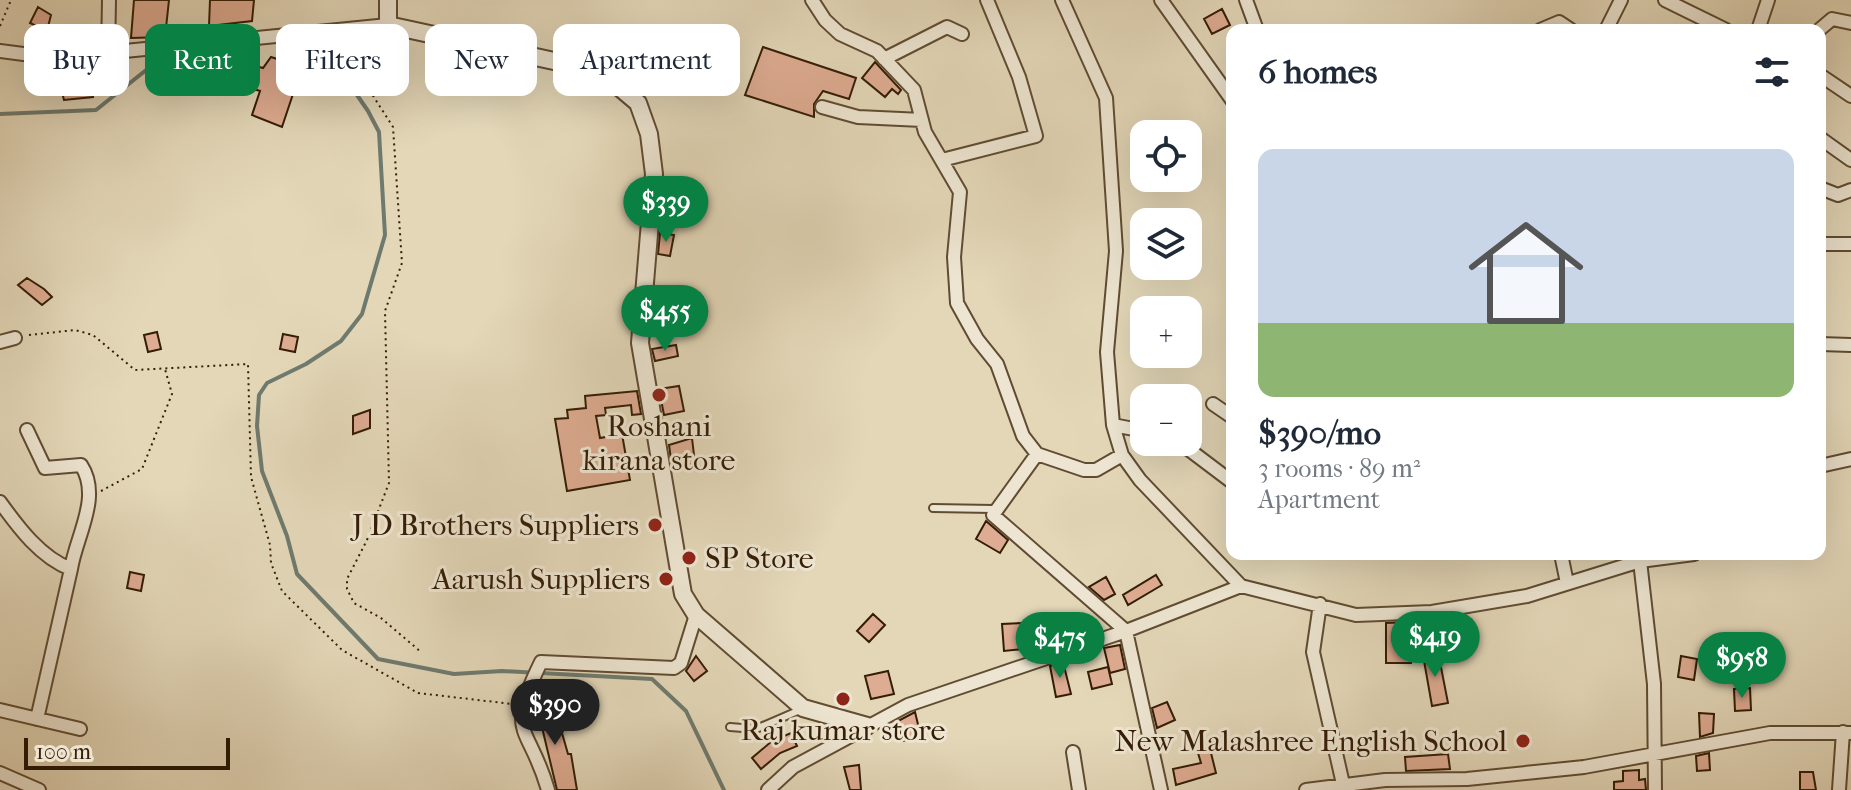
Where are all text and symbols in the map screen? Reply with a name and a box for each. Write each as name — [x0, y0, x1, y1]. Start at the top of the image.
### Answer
chip: Buy — [24, 24, 129, 96]
chip: Rent — [145, 24, 260, 96]
chip: Filters — [276, 24, 409, 96]
chip: New — [425, 24, 537, 96]
chip: Apartment — [553, 24, 740, 96]
icon: filters — [1750, 50, 1794, 94]
text: 6 homes — [1258, 52, 1377, 92]
map controls — [1130, 120, 1202, 456]
button: locate — [1130, 120, 1202, 192]
pin: $339 — [619, 176, 713, 244]
text: $339 — [641, 186, 691, 217]
icon: home — [1454, 201, 1598, 345]
button: layers — [1130, 208, 1202, 280]
pin: $455 — [618, 285, 712, 353]
text: $455 — [639, 295, 691, 326]
button: + — [1130, 296, 1202, 368]
button: − — [1130, 384, 1202, 456]
marker: Roshani kirana store — [650, 386, 668, 404]
place label: Roshani kirana store — [583, 409, 736, 478]
text: $390/mo — [1258, 413, 1381, 453]
text: 3 rooms · 89 m² — [1258, 453, 1420, 484]
text: Apartment — [1258, 484, 1380, 515]
place label: J D Brothers Suppliers — [350, 508, 639, 543]
marker: J D Brothers Suppliers — [646, 516, 664, 534]
place label: SP Store — [705, 541, 814, 576]
marker: SP Store — [680, 549, 698, 567]
place label: Aarush Suppliers — [431, 562, 650, 597]
marker: Aarush Suppliers — [657, 570, 675, 588]
pin: $419 — [1388, 611, 1482, 679]
pin: $475 — [1013, 612, 1107, 680]
text: $419 — [1409, 621, 1461, 652]
text: $475 — [1034, 622, 1086, 653]
pin: $958 — [1695, 632, 1789, 700]
text: $958 — [1716, 642, 1768, 673]
pin: $390 — [508, 679, 602, 747]
text: $390 — [529, 689, 581, 720]
marker: Raj kumar store — [834, 690, 852, 708]
place label: Raj kumar store — [741, 713, 946, 748]
place label: New Malashree English School — [1114, 724, 1507, 759]
marker: New Malashree English School — [1514, 732, 1532, 750]
scale bar — [24, 734, 230, 770]
text: 100 m — [36, 739, 91, 765]

